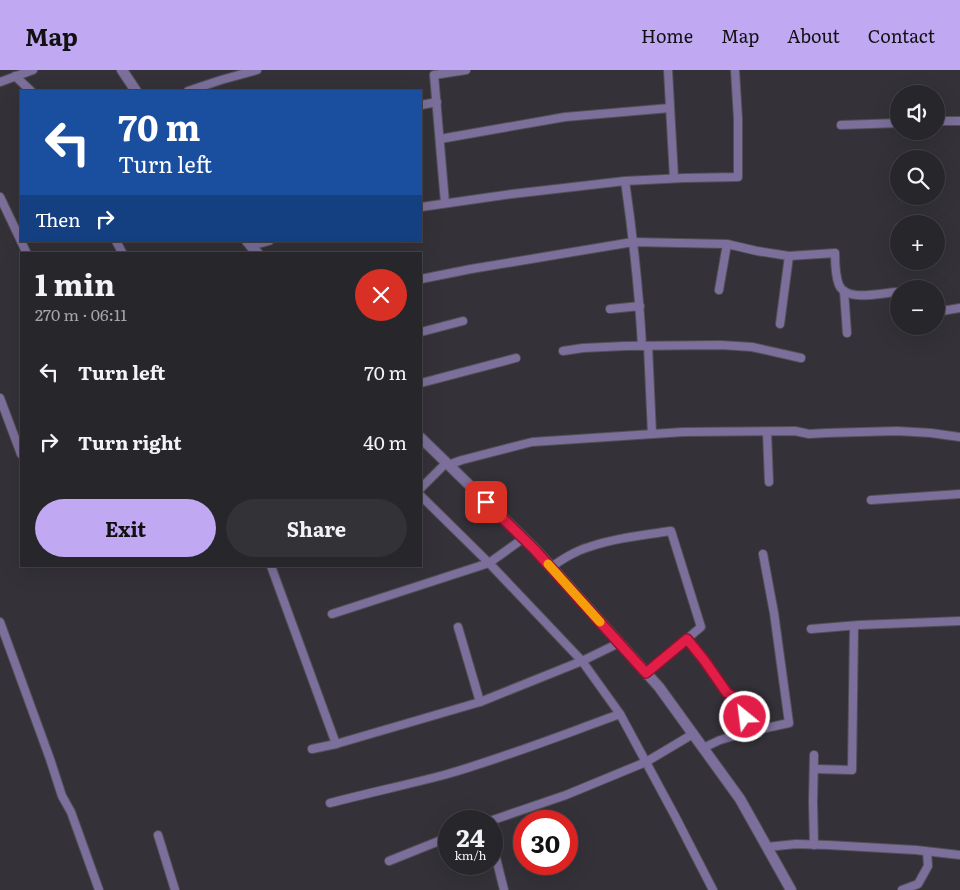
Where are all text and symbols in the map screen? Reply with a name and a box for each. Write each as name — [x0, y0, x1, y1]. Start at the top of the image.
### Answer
text: Map — [25, 18, 78, 53]
text: Home — [641, 22, 693, 49]
text: Map — [721, 22, 759, 49]
text: About — [787, 22, 840, 49]
text: Contact — [868, 22, 935, 49]
map controls — [890, 85, 945, 335]
button: sound — [890, 85, 945, 140]
text: 70 m — [118, 100, 200, 152]
icon: left — [35, 110, 100, 175]
text: Turn left — [118, 147, 212, 180]
button: search — [890, 150, 945, 205]
text: Then — [35, 205, 81, 233]
icon: right — [91, 205, 119, 233]
button: + — [890, 215, 945, 270]
text: 1 min — [35, 261, 115, 305]
button: close — [355, 269, 407, 321]
button: − — [890, 280, 945, 335]
text: 270 m · 06:11 — [35, 302, 127, 326]
icon: left — [35, 358, 63, 386]
text: Turn left — [78, 358, 165, 386]
text: 70 m — [364, 358, 407, 386]
icon: right — [35, 428, 63, 456]
text: Turn right — [78, 428, 182, 456]
text: 40 m — [363, 428, 407, 456]
pin — [465, 481, 507, 523]
icon: arrive — [472, 488, 500, 516]
button: Exit — [35, 499, 216, 557]
button: Share — [226, 499, 407, 557]
position arrow — [718, 690, 770, 742]
speed limit sign: 30 — [513, 810, 578, 875]
text: 24 — [456, 818, 485, 855]
text: km/h — [455, 846, 486, 864]

